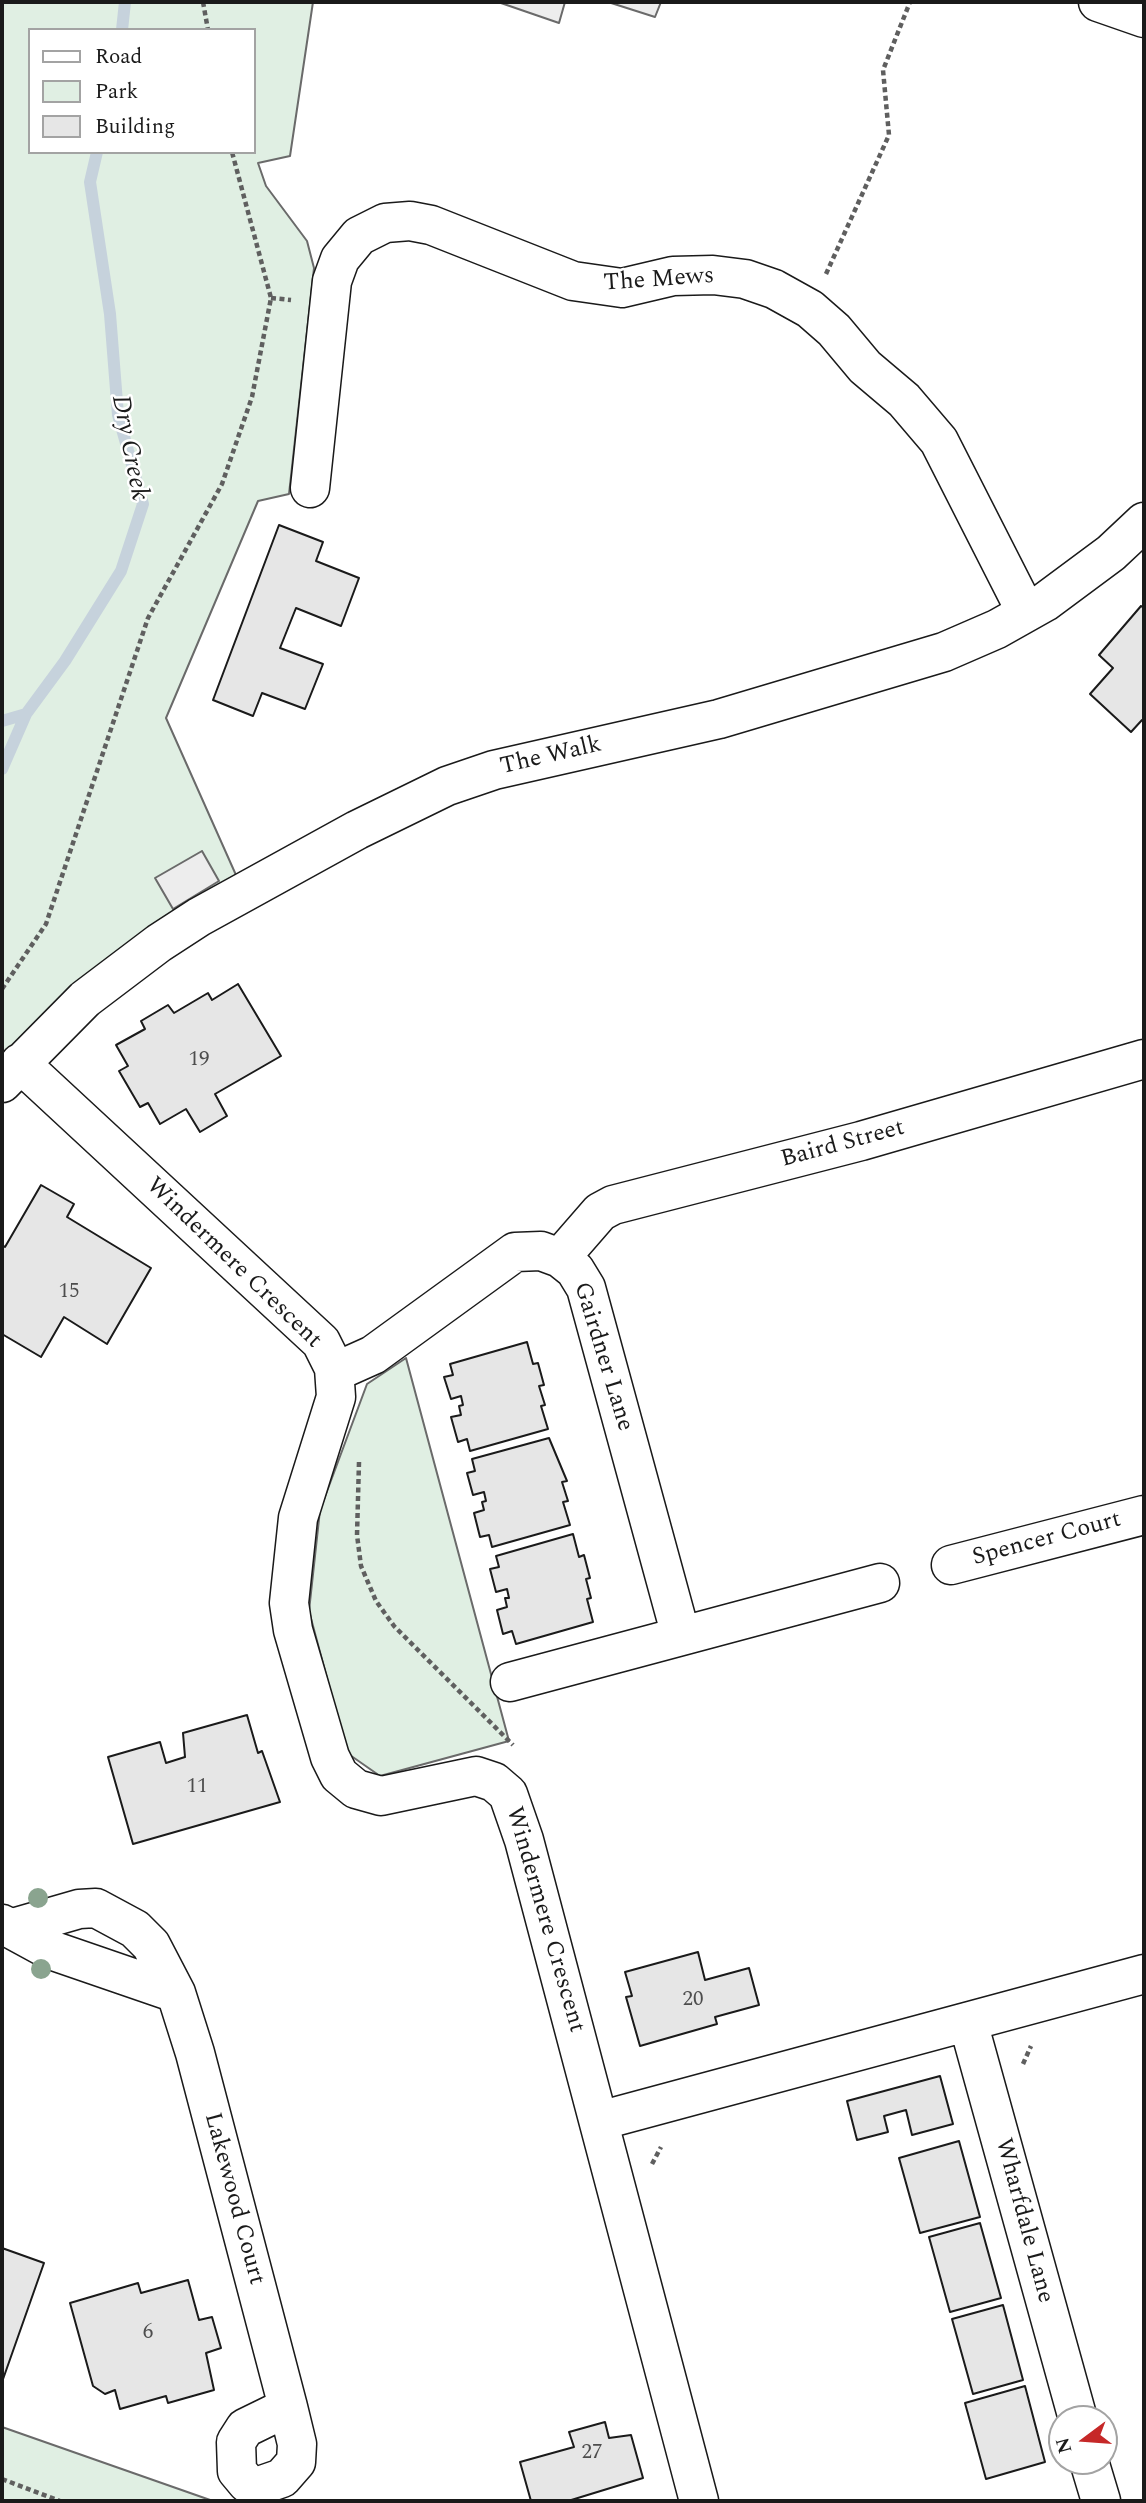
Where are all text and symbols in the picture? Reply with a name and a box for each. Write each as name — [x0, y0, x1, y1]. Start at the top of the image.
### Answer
legend — [28, 28, 256, 154]
text: Road — [95, 41, 142, 73]
text: Park — [95, 76, 138, 108]
text: Building — [95, 111, 175, 143]
street label: The Mews — [603, 263, 715, 299]
water label: Dry Creek — [102, 393, 154, 503]
street label: The Walk — [498, 731, 604, 783]
house number: 19 — [189, 1048, 209, 1074]
street label: Baird Street — [778, 1115, 908, 1175]
street label: Windermere Crescent — [139, 1173, 327, 1355]
street label: Gairdner Lane — [566, 1279, 638, 1435]
house number: 15 — [59, 1280, 79, 1306]
street label: Spencer Court — [970, 1506, 1124, 1574]
house number: 11 — [187, 1775, 207, 1801]
street label: Windermere Crescent — [498, 1804, 590, 2036]
house number: 20 — [683, 1988, 703, 2014]
street label: Lakewood Court — [196, 2110, 270, 2288]
street label: Wharfdale Lane — [987, 2136, 1059, 2306]
house number: 6 — [143, 2321, 153, 2347]
north arrow — [1048, 2405, 1118, 2475]
text: N — [1048, 2434, 1080, 2457]
house number: 27 — [582, 2441, 602, 2467]

